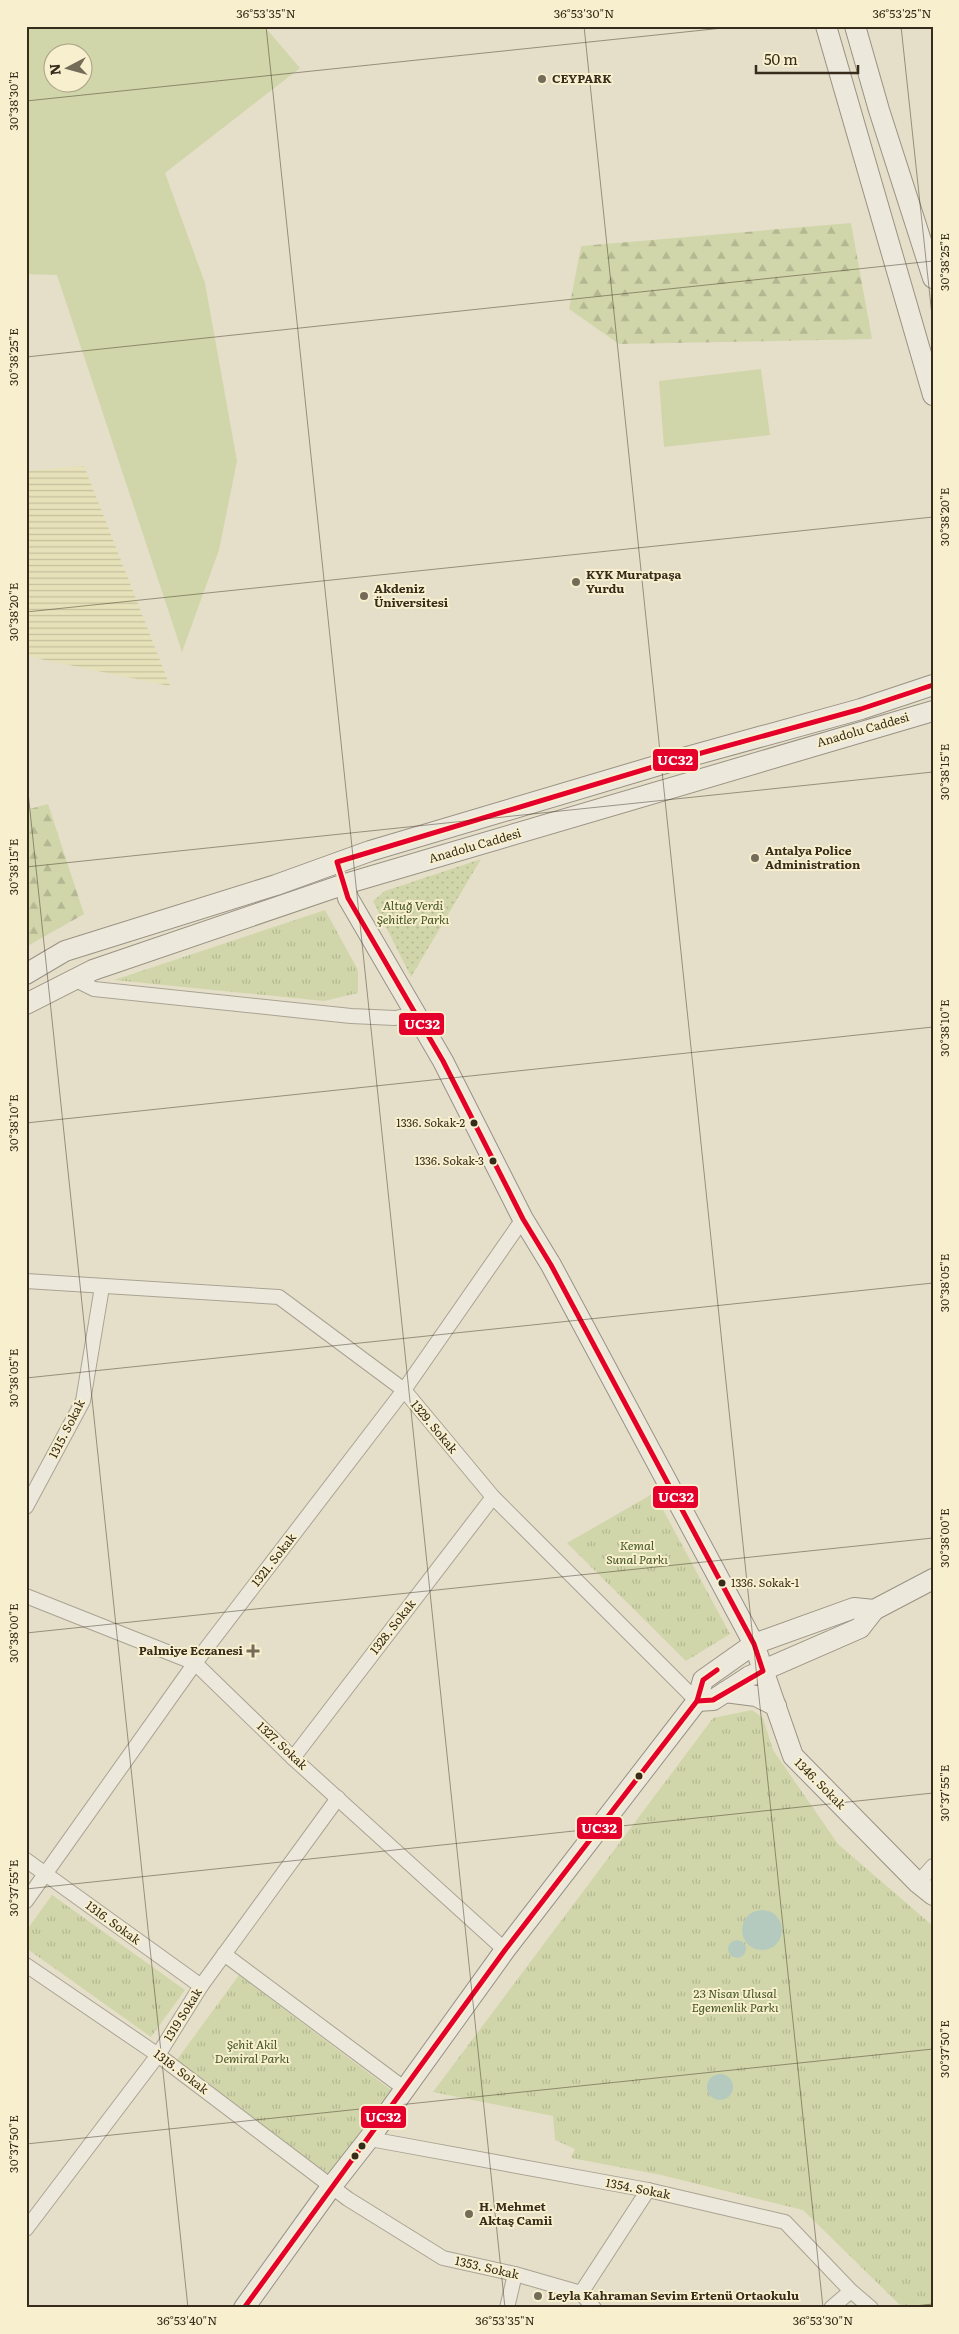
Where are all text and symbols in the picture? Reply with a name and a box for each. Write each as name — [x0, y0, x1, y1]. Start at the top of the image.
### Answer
text: 36°53'35"N — [236, 4, 296, 22]
text: 36°53'30"N — [554, 4, 614, 22]
text: 36°53'25"N — [872, 4, 932, 22]
north arrow — [42, 42, 92, 92]
scale bar — [756, 42, 859, 74]
text: 50 m — [764, 47, 798, 70]
text: N — [43, 62, 65, 76]
place label: CEYPARK — [552, 69, 612, 87]
text: 30°38'30"E — [4, 71, 22, 131]
marker: CEYPARK — [536, 73, 548, 85]
text: 30°38'25"E — [935, 233, 953, 291]
text: 30°38'25"E — [4, 328, 22, 386]
text: 30°38'20"E — [935, 487, 953, 546]
place label: KYK Muratpaşa Yurdu — [586, 565, 681, 597]
marker: KYK Muratpaşa Yurdu — [570, 576, 582, 588]
place label: Akdeniz Üniversitesi — [374, 579, 449, 611]
text: 30°38'20"E — [4, 582, 22, 641]
marker: Akdeniz Üniversitesi — [358, 590, 370, 602]
street label: Anadolu Caddesi — [814, 707, 911, 751]
text: 30°38'15"E — [935, 743, 953, 800]
line badge: UC32 — [652, 748, 699, 772]
text: UC32 — [657, 749, 693, 769]
street label: Anadolu Caddesi — [426, 823, 523, 867]
text: 30°38'15"E — [4, 838, 22, 895]
place label: Antalya Police Administration — [765, 841, 861, 873]
marker: Antalya Police Administration — [749, 852, 761, 864]
park label: Altuğ Verdi Şehitler Parkı — [377, 896, 450, 928]
text: 30°38'10"E — [935, 999, 953, 1057]
line badge: UC32 — [398, 1012, 445, 1036]
text: UC32 — [404, 1013, 440, 1033]
text: 30°38'10"E — [4, 1094, 22, 1152]
place label: 1336. Sokak-2 — [396, 1114, 465, 1130]
marker: 1336. Sokak-2 — [469, 1118, 479, 1128]
place label: 1336. Sokak-3 — [415, 1152, 484, 1168]
marker: 1336. Sokak-3 — [488, 1156, 498, 1166]
text: 30°38'05"E — [935, 1253, 953, 1312]
text: 30°38'05"E — [4, 1348, 22, 1407]
street label: 1315. Sokak — [44, 1395, 89, 1461]
street label: 1329. Sokak — [407, 1396, 463, 1458]
line badge: UC32 — [652, 1485, 699, 1509]
text: UC32 — [658, 1486, 694, 1506]
text: 30°38'00"E — [935, 1508, 953, 1568]
street label: 1321. Sokak — [247, 1528, 300, 1590]
park label: Kemal Sunal Parkı — [606, 1536, 668, 1568]
place label: 1336. Sokak-1 — [731, 1574, 800, 1590]
marker: 1336. Sokak-1 — [717, 1578, 727, 1588]
street label: 1328. Sokak — [365, 1595, 420, 1658]
text: 30°38'00"E — [4, 1603, 22, 1663]
place label: Palmiye Eczanesi — [139, 1641, 244, 1659]
marker: Palmiye Eczanesi — [247, 1645, 259, 1657]
street label: 1327. Sokak — [253, 1717, 313, 1774]
street label: 1346. Sokak — [791, 1754, 851, 1813]
text: 30°37'55"E — [935, 1764, 953, 1821]
unlabelled marker — [634, 1771, 644, 1781]
line badge: UC32 — [576, 1816, 623, 1840]
text: UC32 — [581, 1817, 617, 1837]
text: 30°37'55"E — [4, 1859, 22, 1916]
street label: 1316. Sokak — [82, 1896, 145, 1949]
street label: 1319 Sokak — [159, 1984, 206, 2045]
park label: 23 Nisan Ulusal Egemenlik Parkı — [691, 1984, 779, 2016]
text: 30°37'50"E — [935, 2020, 953, 2078]
park label: Şehit Akil Demiral Parkı — [215, 2035, 290, 2067]
street label: 1318. Sokak — [150, 2045, 213, 2098]
line badge: UC32 — [360, 2105, 407, 2129]
text: UC32 — [365, 2106, 401, 2126]
text: 30°37'50"E — [4, 2115, 22, 2173]
unlabelled marker — [357, 2141, 367, 2151]
unlabelled marker — [350, 2151, 360, 2161]
street label: 1354. Sokak — [604, 2173, 673, 2203]
place label: H. Mehmet Aktaş Camii — [479, 2197, 553, 2229]
marker: H. Mehmet Aktaş Camii — [463, 2208, 475, 2220]
street label: 1353. Sokak — [453, 2251, 522, 2283]
place label: Leyla Kahraman Sevim Ertenü Ortaokulu — [548, 2286, 799, 2304]
marker: Leyla Kahraman Sevim Ertenü Ortaokulu — [532, 2290, 544, 2302]
text: 36°53'40"N — [157, 2311, 217, 2329]
text: 36°53'35"N — [475, 2311, 535, 2329]
text: 36°53'30"N — [793, 2311, 853, 2329]

